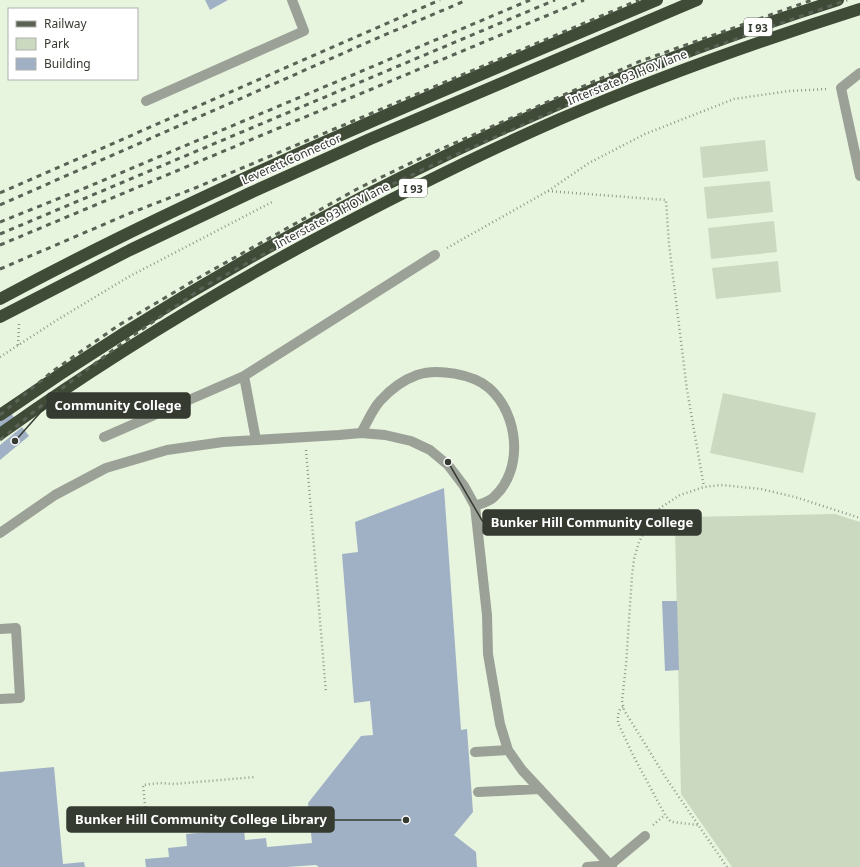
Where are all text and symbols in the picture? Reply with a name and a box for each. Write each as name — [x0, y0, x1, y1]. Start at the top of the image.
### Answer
legend — [8, 8, 138, 80]
text: Railway — [44, 15, 88, 32]
road number: I 93 — [744, 18, 772, 36]
text: Park — [44, 35, 70, 52]
street label: Interstate 93 HOV lane — [565, 45, 690, 109]
text: Building — [44, 55, 91, 72]
street label: Leverett Connector — [238, 129, 344, 189]
street label: Interstate 93 HOV lane — [272, 177, 393, 253]
road number: I 93 — [399, 179, 427, 197]
callout: Community College — [47, 393, 190, 418]
text: Community College — [54, 396, 182, 414]
callout: Bunker Hill Community College — [483, 510, 701, 535]
text: Bunker Hill Community College — [491, 513, 694, 531]
callout: Bunker Hill Community College Library — [67, 807, 334, 832]
text: Bunker Hill Community College Library — [75, 810, 327, 828]

